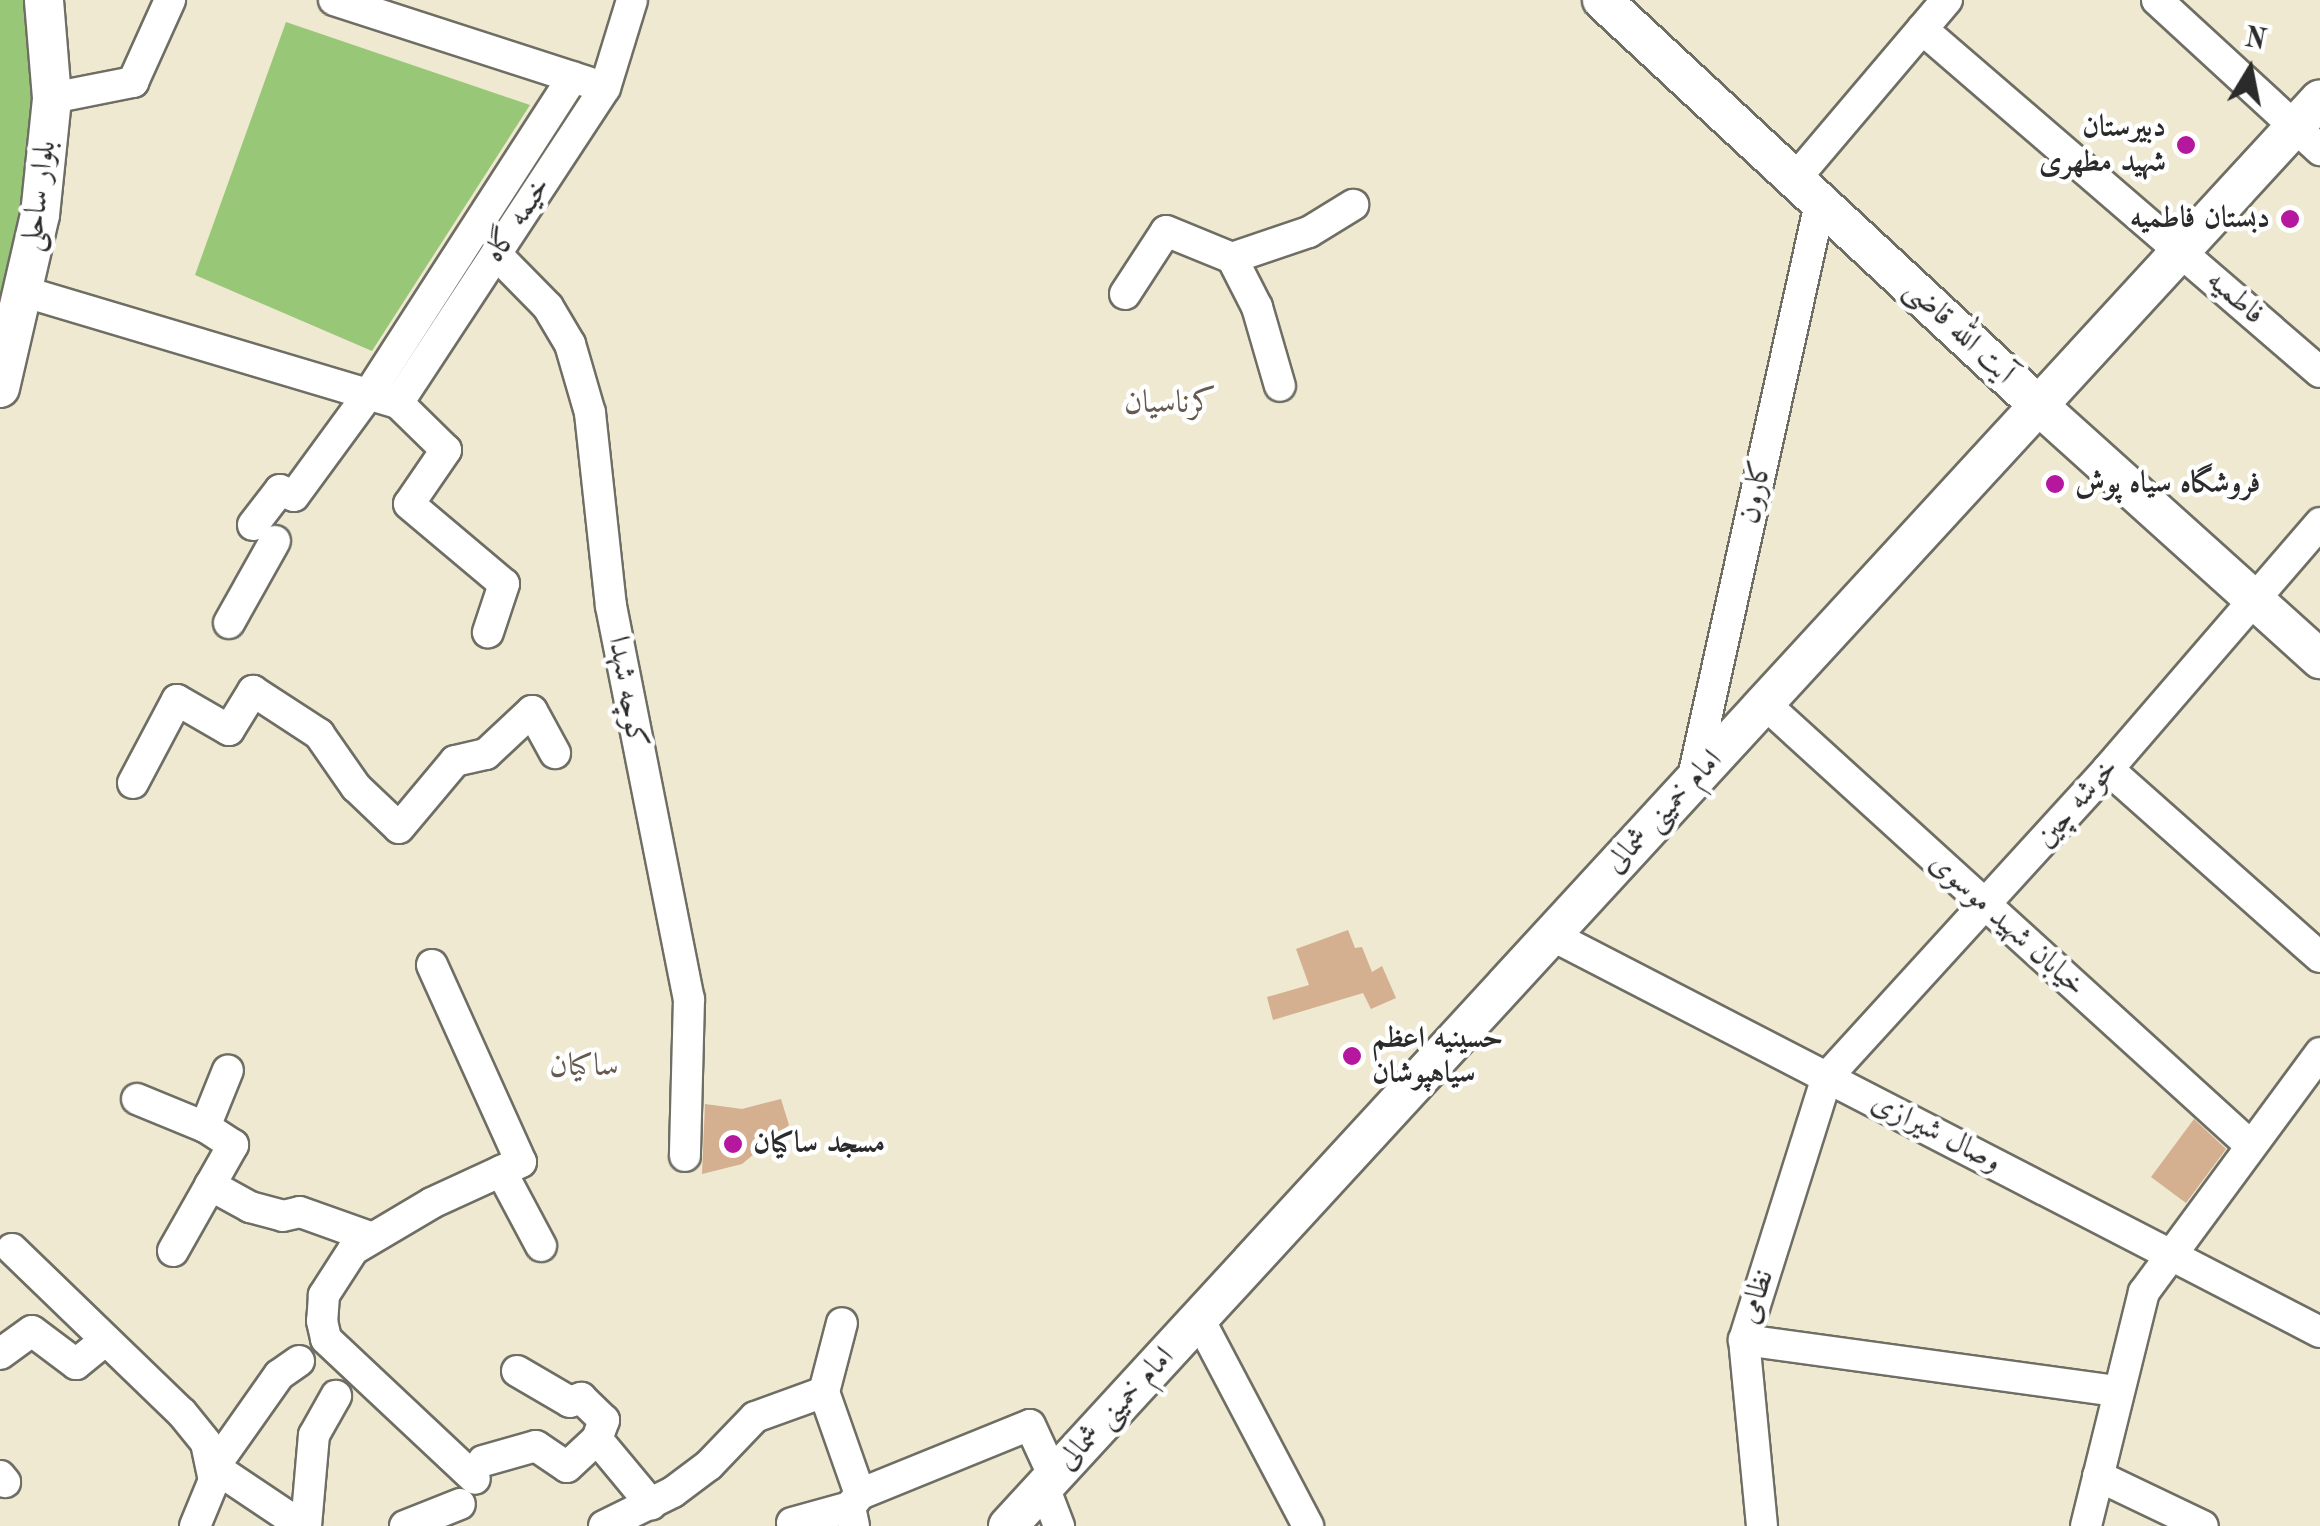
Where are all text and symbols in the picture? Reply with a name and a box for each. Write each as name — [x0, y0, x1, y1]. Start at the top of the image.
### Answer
north arrow — [2200, 20, 2300, 120]
text: N — [2242, 25, 2268, 56]
place label: دبیرستان شهید مطهری — [2039, 110, 2166, 180]
marker: دبیرستان شهید مطهری — [2175, 134, 2197, 156]
street label: بلوار ساحلی — [13, 138, 65, 254]
street label: خیمه گاه — [477, 170, 559, 270]
place label: دبستان فاطمیه — [2130, 201, 2270, 237]
marker: دبستان فاطمیه — [2279, 208, 2301, 230]
street label: فاطمیه — [2199, 263, 2271, 333]
street label: آیت الله قاضی — [1896, 272, 2022, 392]
district label: کرناسیان — [1124, 385, 1216, 423]
street label: کارون — [1732, 457, 1780, 527]
place label: فروشگاه سیاه پوش — [2075, 466, 2261, 502]
marker: فروشگاه سیاه پوش — [2044, 473, 2066, 495]
street label: کوچه شهدا — [599, 633, 655, 751]
street label: امام خمینی شمالی — [1598, 743, 1730, 881]
street label: خوشه چین — [2028, 751, 2126, 855]
street label: خیابان شهید موسوی — [1921, 845, 2093, 1005]
place label: حسینیه اعظم سیاهپوشان — [1372, 1021, 1503, 1092]
marker: حسینیه اعظم سیاهپوشان — [1341, 1045, 1363, 1067]
district label: ساکیان — [549, 1048, 619, 1086]
street label: وصال شیرازی — [1865, 1085, 2007, 1181]
place label: مسجد ساکیان — [753, 1126, 885, 1162]
marker: مسجد ساکیان — [722, 1133, 744, 1155]
street label: نظامی — [1732, 1265, 1782, 1329]
street label: امام خمینی شمالی — [1050, 1340, 1182, 1478]

